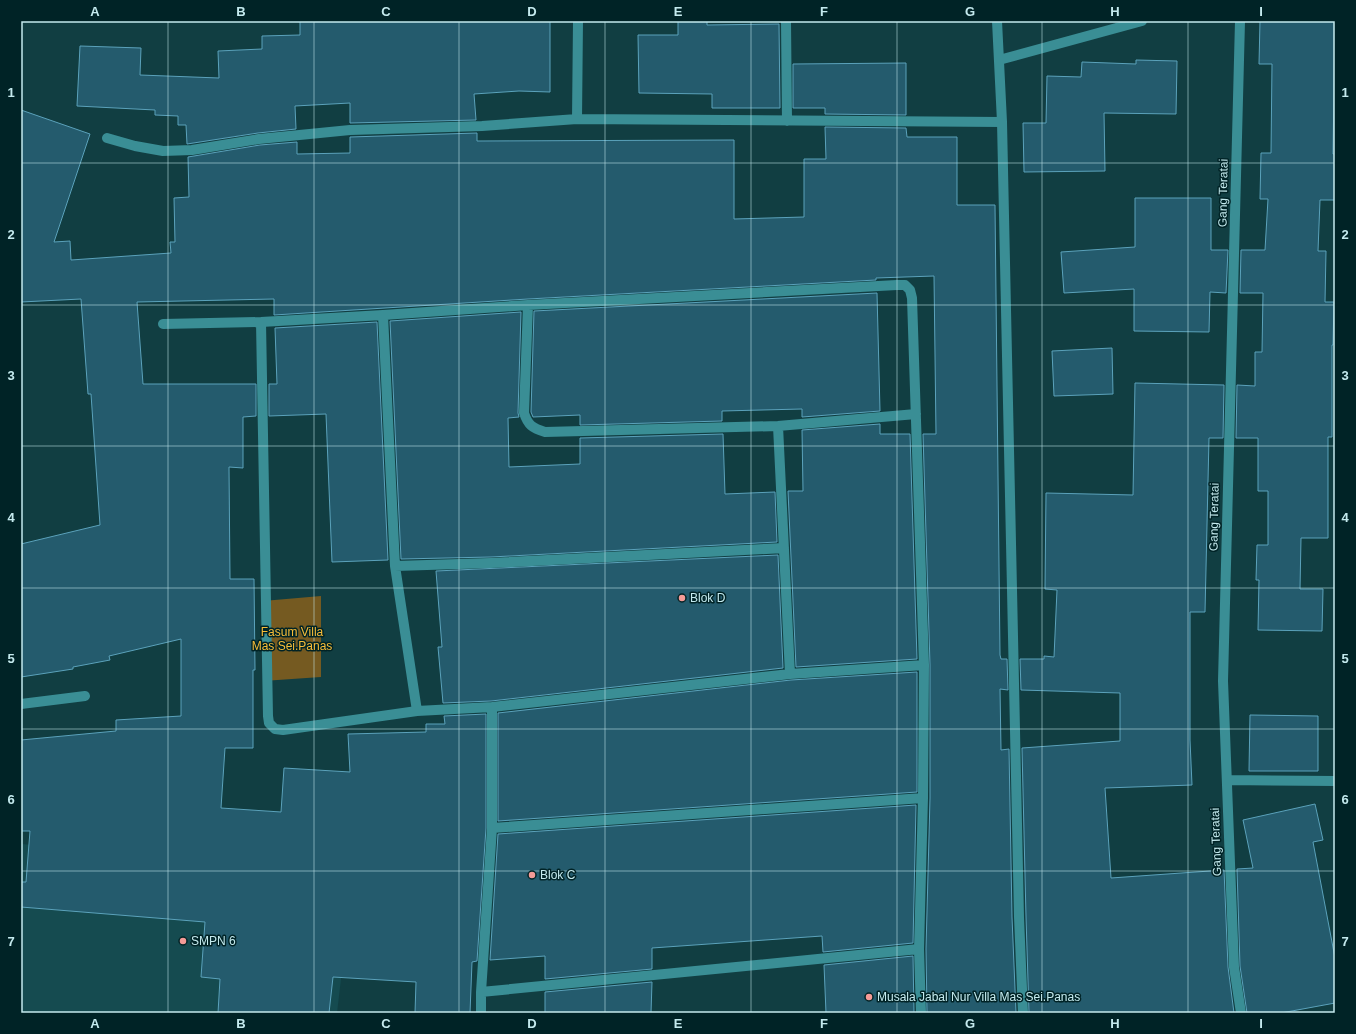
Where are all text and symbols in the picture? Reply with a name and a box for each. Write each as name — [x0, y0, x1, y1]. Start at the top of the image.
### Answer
text: A — [90, 4, 100, 19]
text: B — [236, 4, 246, 19]
text: C — [381, 4, 391, 19]
text: D — [527, 4, 537, 19]
text: E — [674, 4, 683, 19]
text: F — [820, 4, 828, 19]
text: G — [965, 4, 975, 19]
text: H — [1110, 4, 1120, 19]
text: I — [1259, 4, 1263, 19]
text: 1 — [7, 85, 15, 100]
text: 1 — [1341, 85, 1349, 100]
street label: Gang Teratai — [1215, 159, 1231, 227]
text: 2 — [7, 227, 15, 242]
text: 2 — [1341, 227, 1349, 242]
text: 3 — [7, 368, 15, 383]
text: 3 — [1341, 368, 1349, 383]
street label: Gang Teratai — [1206, 483, 1222, 551]
text: 4 — [7, 510, 15, 525]
text: 4 — [1341, 510, 1349, 525]
place label: Blok D — [690, 591, 726, 605]
marker: Blok D — [677, 593, 687, 603]
park label: Fasum Villa Mas Sei.Panas — [252, 625, 332, 653]
text: 5 — [7, 651, 15, 666]
text: 5 — [1341, 651, 1349, 666]
text: 6 — [7, 792, 15, 807]
text: 6 — [1341, 792, 1349, 807]
street label: Gang Teratai — [1208, 808, 1224, 876]
place label: Blok C — [540, 868, 576, 882]
marker: Blok C — [527, 870, 537, 880]
text: 7 — [7, 934, 15, 949]
place label: SMPN 6 — [191, 934, 236, 948]
text: 7 — [1341, 934, 1349, 949]
marker: SMPN 6 — [178, 936, 188, 946]
place label: Musala Jabal Nur Villa Mas Sei.Panas — [877, 990, 1080, 1004]
marker: Musala Jabal Nur Villa Mas Sei.Panas — [864, 992, 874, 1002]
text: A — [90, 1016, 100, 1031]
text: B — [236, 1016, 246, 1031]
text: C — [381, 1016, 391, 1031]
text: D — [527, 1016, 537, 1031]
text: E — [674, 1016, 683, 1031]
text: F — [820, 1016, 828, 1031]
text: G — [965, 1016, 975, 1031]
text: H — [1110, 1016, 1120, 1031]
text: I — [1259, 1016, 1263, 1031]

